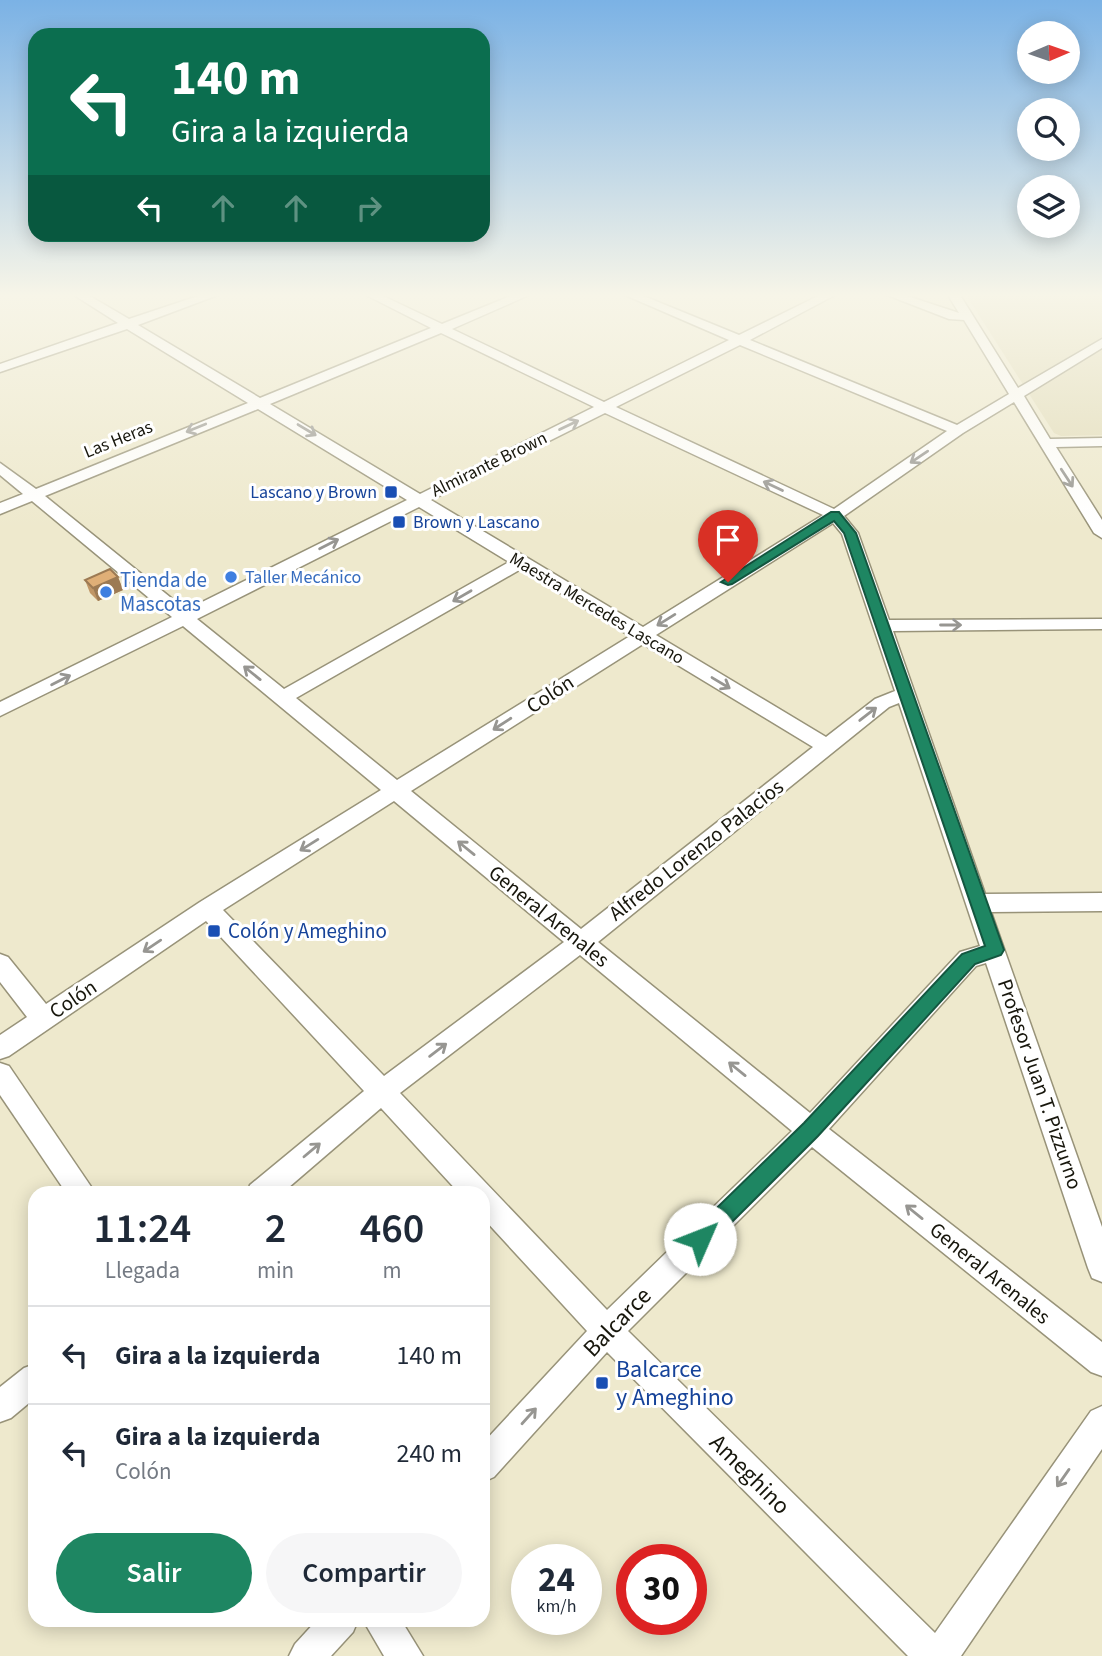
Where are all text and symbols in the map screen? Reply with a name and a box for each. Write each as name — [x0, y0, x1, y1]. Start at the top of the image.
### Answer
north arrow — [1017, 21, 1080, 84]
map controls — [1017, 21, 1080, 238]
text: 140 m — [171, 44, 300, 114]
icon: left — [56, 56, 147, 147]
button: search — [1017, 98, 1080, 161]
text: Gira a la izquierda — [171, 109, 409, 155]
button: layers — [1017, 175, 1080, 238]
icon: left — [131, 189, 169, 227]
icon: ahead — [204, 189, 242, 227]
icon: ahead — [277, 189, 315, 227]
icon: right — [350, 189, 388, 227]
street label: Las Heras — [80, 414, 156, 465]
one-way arrow — [558, 417, 579, 431]
one-way arrow — [186, 422, 207, 435]
one-way arrow — [296, 424, 316, 438]
street label: Almirante Brown — [427, 426, 551, 503]
one-way arrow — [910, 450, 930, 464]
one-way arrow — [1060, 468, 1075, 487]
one-way arrow — [763, 479, 784, 492]
place label: Lascano y Brown — [250, 480, 377, 505]
marker: Lascano y Brown — [383, 484, 399, 500]
place label: Brown y Lascano — [413, 510, 540, 535]
pin — [698, 510, 758, 582]
marker: Brown y Lascano — [391, 514, 407, 530]
icon: arrive — [709, 521, 747, 559]
one-way arrow — [319, 536, 339, 550]
street label: Maestra Mercedes Lascano — [505, 546, 689, 671]
place label: Tienda de Mascotas — [120, 565, 207, 619]
place label: Taller Mecánico — [245, 565, 361, 590]
marker: Taller Mecánico — [223, 569, 239, 585]
marker: Tienda de Mascotas — [98, 584, 114, 600]
one-way arrow — [452, 590, 473, 603]
one-way arrow — [657, 613, 677, 627]
one-way arrow — [939, 619, 962, 632]
one-way arrow — [243, 665, 261, 681]
street label: Colón — [520, 667, 580, 721]
one-way arrow — [50, 672, 71, 686]
one-way arrow — [711, 676, 731, 690]
one-way arrow — [859, 706, 877, 721]
one-way arrow — [493, 717, 512, 732]
street label: Alfredo Lorenzo Palacios — [602, 772, 790, 928]
one-way arrow — [300, 839, 320, 853]
one-way arrow — [457, 840, 475, 856]
street label: General Arenales — [482, 858, 616, 974]
place label: Colón y Ameghino — [228, 916, 387, 946]
marker: Colón y Ameghino — [206, 923, 222, 939]
one-way arrow — [143, 939, 162, 953]
street label: Colón — [43, 972, 103, 1026]
street label: Profesor Juan T. Pizzurno — [990, 975, 1090, 1193]
one-way arrow — [428, 1042, 447, 1057]
one-way arrow — [729, 1061, 747, 1077]
one-way arrow — [303, 1142, 321, 1158]
text: 11:24 — [94, 1199, 191, 1259]
text: 2 — [265, 1199, 286, 1259]
text: 460 — [360, 1199, 424, 1259]
position arrow — [663, 1202, 737, 1276]
one-way arrow — [906, 1204, 924, 1220]
street label: General Arenales — [923, 1215, 1057, 1331]
text: Llegada — [105, 1254, 180, 1287]
text: min — [257, 1254, 294, 1287]
text: m — [383, 1254, 402, 1287]
street label: Balcarce — [575, 1279, 660, 1365]
icon: left — [56, 1336, 94, 1374]
text: Gira a la izquierda — [115, 1337, 320, 1374]
text: 140 m — [396, 1337, 462, 1374]
place label: Balcarce y Ameghino — [616, 1352, 734, 1415]
marker: Balcarce y Ameghino — [594, 1375, 610, 1391]
one-way arrow — [521, 1407, 537, 1425]
text: Gira a la izquierda — [115, 1418, 320, 1455]
street label: Ameghino — [701, 1426, 798, 1523]
icon: left — [56, 1434, 94, 1472]
text: 240 m — [396, 1435, 462, 1472]
text: Colón — [115, 1455, 172, 1488]
one-way arrow — [1056, 1468, 1070, 1487]
button: Salir — [56, 1533, 252, 1613]
button: Compartir — [266, 1533, 462, 1613]
speed limit sign: 30 — [616, 1544, 707, 1635]
text: 24 — [538, 1555, 575, 1605]
text: km/h — [537, 1594, 576, 1619]

